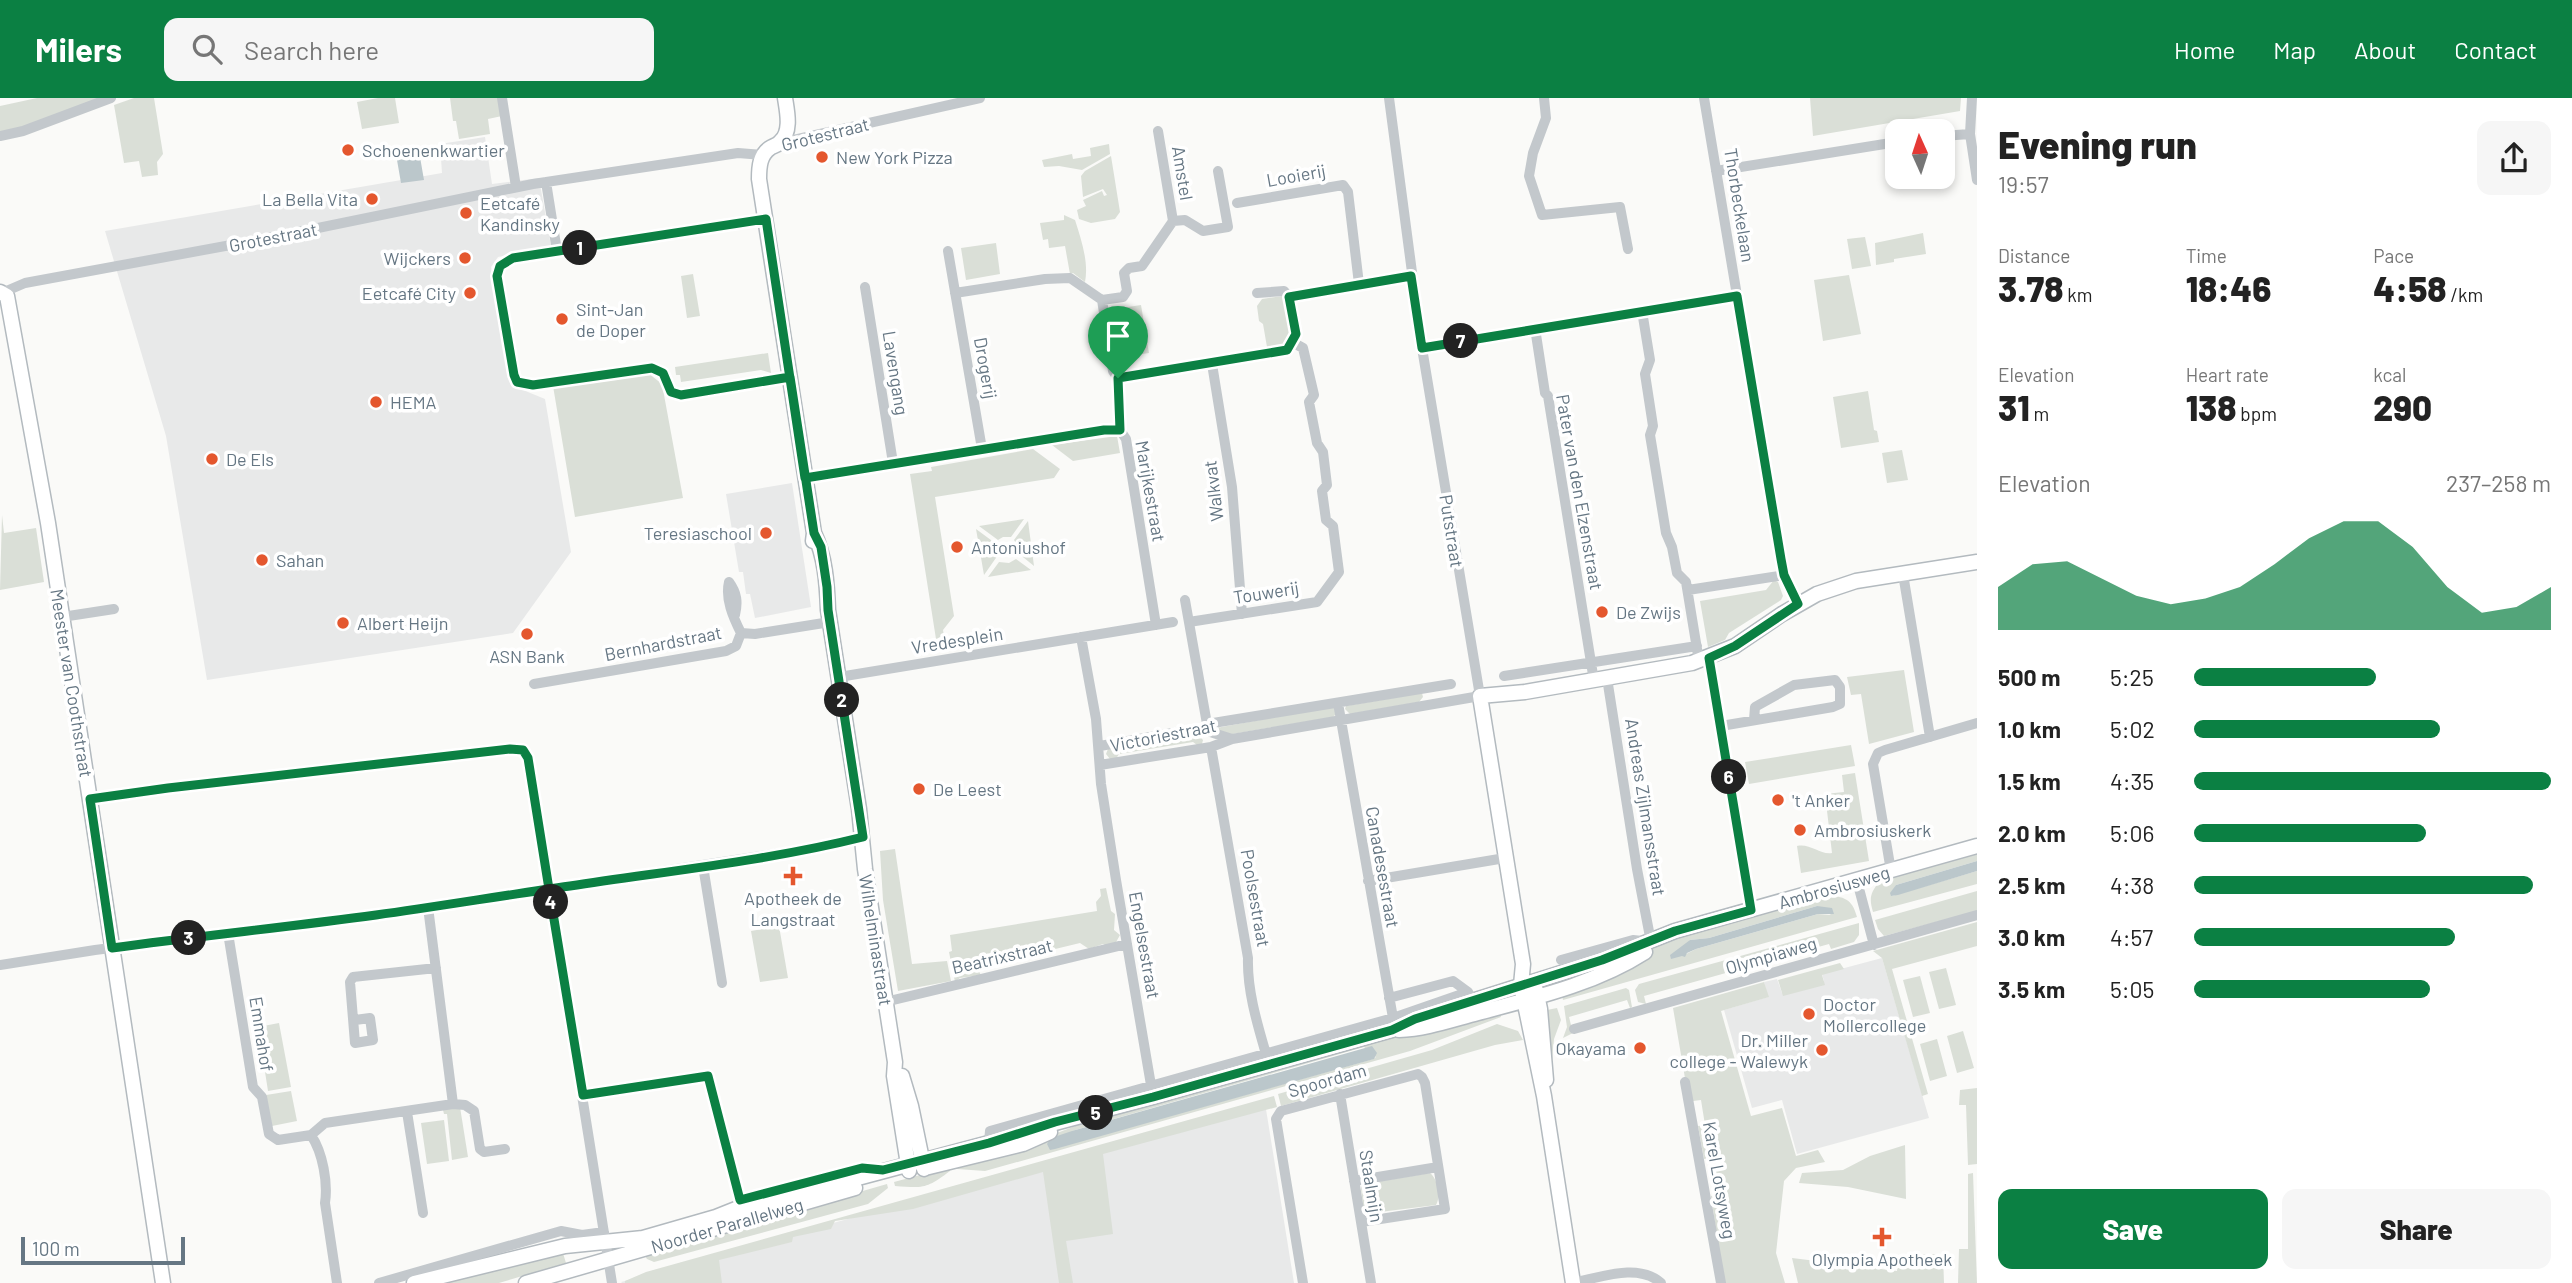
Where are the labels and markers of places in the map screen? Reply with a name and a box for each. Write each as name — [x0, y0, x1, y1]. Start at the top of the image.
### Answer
place label: Schoenenkwartier — [362, 139, 505, 161]
marker: Schoenenkwartier — [340, 142, 356, 158]
place label: New York Pizza — [836, 146, 953, 168]
marker: New York Pizza — [814, 149, 830, 165]
place label: La Bella Vita — [262, 188, 358, 210]
marker: La Bella Vita — [364, 191, 380, 207]
place label: Eetcafé Kandinsky — [480, 192, 560, 235]
marker: Eetcafé Kandinsky — [458, 205, 474, 221]
pin: 1 — [562, 230, 598, 266]
place label: Wijckers — [383, 247, 451, 269]
marker: Wijckers — [457, 250, 473, 266]
place label: Eetcafé City — [362, 282, 456, 304]
marker: Eetcafé City — [462, 285, 478, 301]
place label: Sint-Jan de Doper — [576, 298, 646, 341]
pin — [1088, 306, 1148, 378]
marker: Sint-Jan de Doper — [554, 311, 570, 327]
pin: 7 — [1444, 324, 1478, 358]
place label: HEMA — [390, 391, 437, 413]
marker: HEMA — [368, 394, 384, 410]
place label: De Els — [226, 448, 274, 470]
marker: De Els — [204, 451, 220, 467]
place label: Teresiaschool — [644, 522, 752, 544]
marker: Teresiaschool — [758, 525, 774, 541]
place label: Antoniushof — [971, 536, 1066, 558]
marker: Antoniushof — [949, 539, 965, 555]
place label: Sahan — [276, 549, 324, 571]
marker: Sahan — [254, 552, 270, 568]
place label: De Zwijs — [1616, 601, 1681, 623]
marker: De Zwijs — [1594, 604, 1610, 620]
place label: Albert Heijn — [357, 612, 448, 634]
marker: Albert Heijn — [335, 615, 351, 631]
marker: ASN Bank — [519, 626, 535, 642]
place label: ASN Bank — [489, 645, 565, 667]
pin: 2 — [824, 682, 860, 718]
pin: 6 — [1712, 760, 1746, 794]
place label: De Leest — [933, 778, 1002, 800]
marker: De Leest — [911, 781, 927, 797]
place label: 't Anker — [1792, 789, 1850, 811]
marker: 't Anker — [1770, 792, 1786, 808]
place label: Ambrosiuskerk — [1814, 819, 1931, 841]
marker: Ambrosiuskerk — [1792, 822, 1808, 838]
marker: Apotheek de Langstraat — [785, 868, 801, 884]
pin: 4 — [534, 884, 568, 920]
place label: Apotheek de Langstraat — [744, 887, 842, 930]
pin: 3 — [172, 920, 206, 956]
place label: Doctor Mollercollege — [1823, 993, 1926, 1036]
marker: Doctor Mollercollege — [1801, 1006, 1817, 1022]
place label: Dr. Miller college - Walewyk — [1670, 1029, 1808, 1072]
place label: Okayama — [1555, 1037, 1626, 1059]
marker: Okayama — [1632, 1040, 1648, 1056]
marker: Dr. Miller college - Walewyk — [1814, 1042, 1830, 1058]
pin: 5 — [1078, 1096, 1114, 1130]
marker: Olympia Apotheek — [1874, 1229, 1890, 1245]
place label: Olympia Apotheek — [1812, 1248, 1952, 1270]

